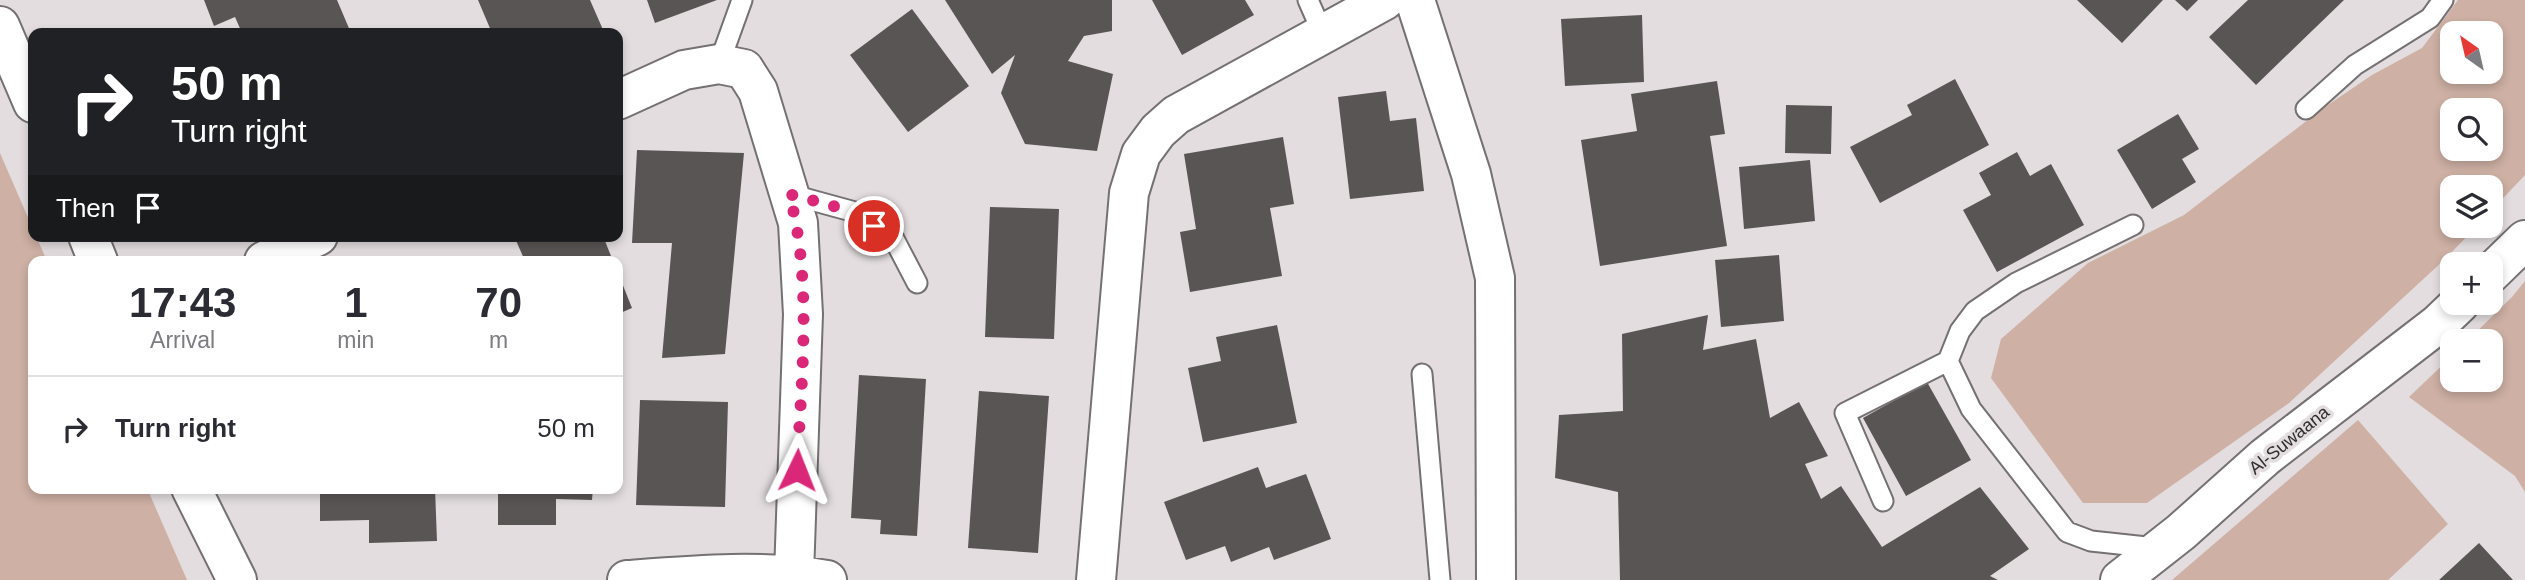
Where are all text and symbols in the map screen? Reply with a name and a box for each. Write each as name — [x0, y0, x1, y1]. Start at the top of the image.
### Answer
north arrow — [2440, 21, 2502, 84]
map controls — [2440, 21, 2503, 392]
icon: right — [56, 56, 147, 147]
text: 50 m — [171, 56, 283, 110]
button: search — [2440, 98, 2503, 161]
text: Turn right — [171, 113, 307, 149]
button: layers — [2440, 175, 2503, 238]
icon: arrive — [129, 189, 167, 227]
text: Then — [56, 193, 115, 223]
pin — [844, 196, 904, 256]
icon: arrive — [855, 207, 893, 245]
button: + — [2440, 252, 2503, 315]
text: 17:43 — [129, 279, 236, 326]
text: 1 — [344, 279, 368, 326]
text: 70 — [475, 279, 522, 326]
text: Arrival — [150, 327, 215, 353]
text: min — [337, 327, 374, 353]
text: m — [489, 327, 508, 353]
button: − — [2440, 329, 2503, 392]
street label: Al-Suwaana — [2245, 401, 2334, 478]
icon: right — [56, 410, 94, 448]
text: Turn right — [115, 413, 236, 443]
text: 50 m — [537, 413, 595, 443]
position arrow — [760, 433, 834, 507]

